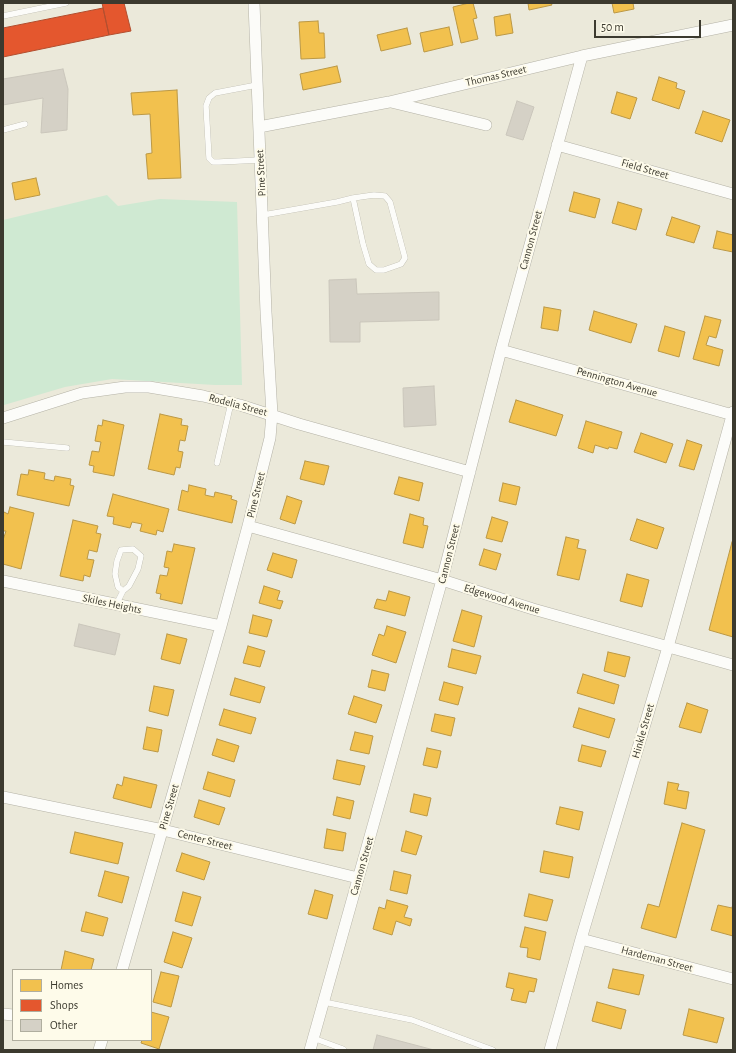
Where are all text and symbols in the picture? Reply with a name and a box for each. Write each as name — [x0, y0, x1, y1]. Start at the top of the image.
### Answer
scale bar — [596, 12, 703, 38]
text: 50 m — [601, 21, 624, 33]
street label: Thomas Street — [464, 63, 528, 89]
street label: Pine Street — [253, 149, 269, 197]
street label: Field Street — [620, 156, 670, 182]
street label: Cannon Street — [517, 209, 545, 271]
street label: Pennington Avenue — [575, 364, 659, 400]
street label: Rodelia Street — [207, 391, 269, 419]
street label: Pine Street — [244, 471, 268, 519]
street label: Cannon Street — [435, 523, 463, 585]
street label: Edgewood Avenue — [462, 581, 542, 617]
street label: Skiles Heights — [81, 591, 143, 617]
street label: Hinkle Street — [629, 702, 657, 760]
street label: Pine Street — [156, 783, 182, 831]
street label: Center Street — [176, 827, 234, 853]
street label: Cannon Street — [347, 835, 377, 897]
street label: Hardeman Street — [620, 943, 694, 975]
legend — [12, 969, 152, 1041]
text: Homes — [50, 979, 83, 991]
text: Shops — [50, 999, 78, 1011]
text: Other — [50, 1019, 77, 1031]

